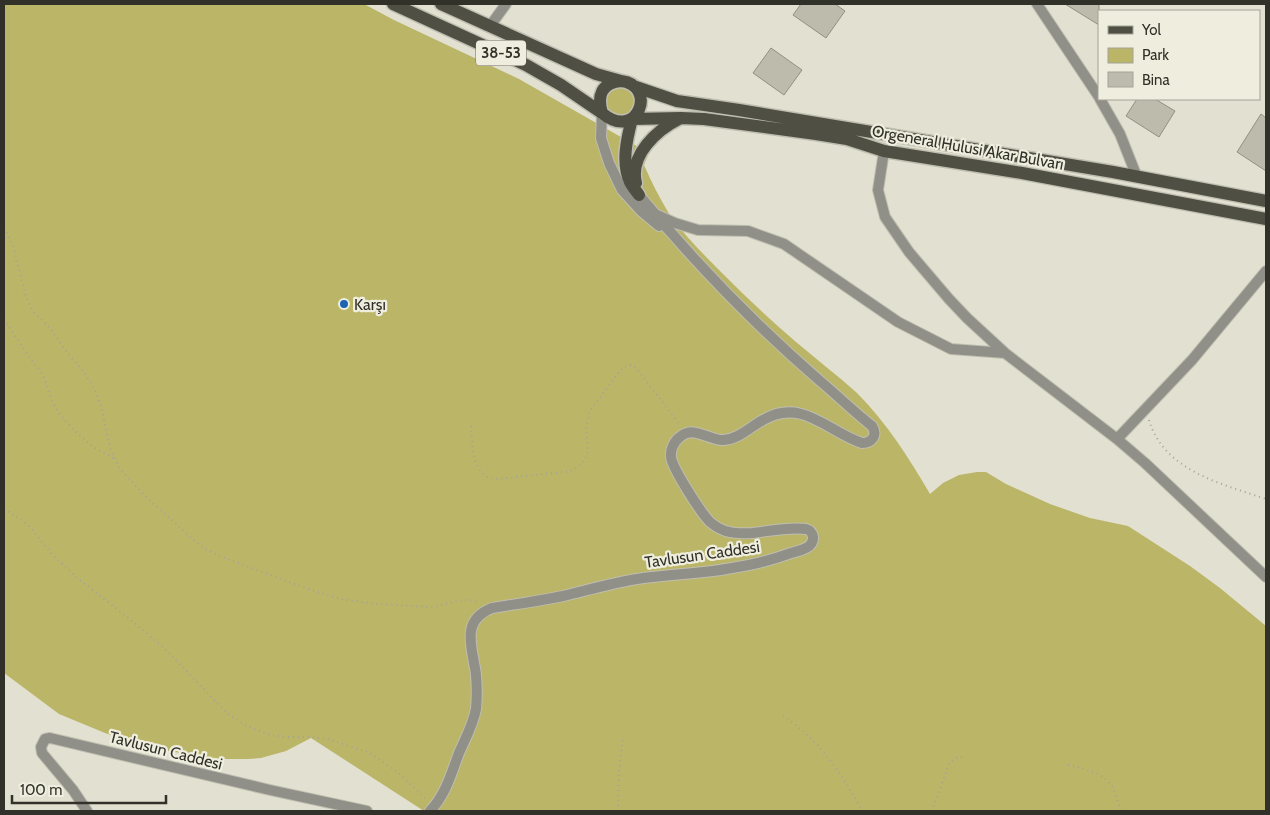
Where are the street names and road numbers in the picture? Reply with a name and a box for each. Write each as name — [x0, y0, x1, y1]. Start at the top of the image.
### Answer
road number: 38-53 — [476, 40, 526, 66]
street label: Orgeneral Hulusi Akar Bulvarı — [871, 121, 1065, 174]
street label: Tavlusun Caddesi — [643, 537, 761, 572]
street label: Tavlusun Caddesi — [107, 727, 224, 774]

